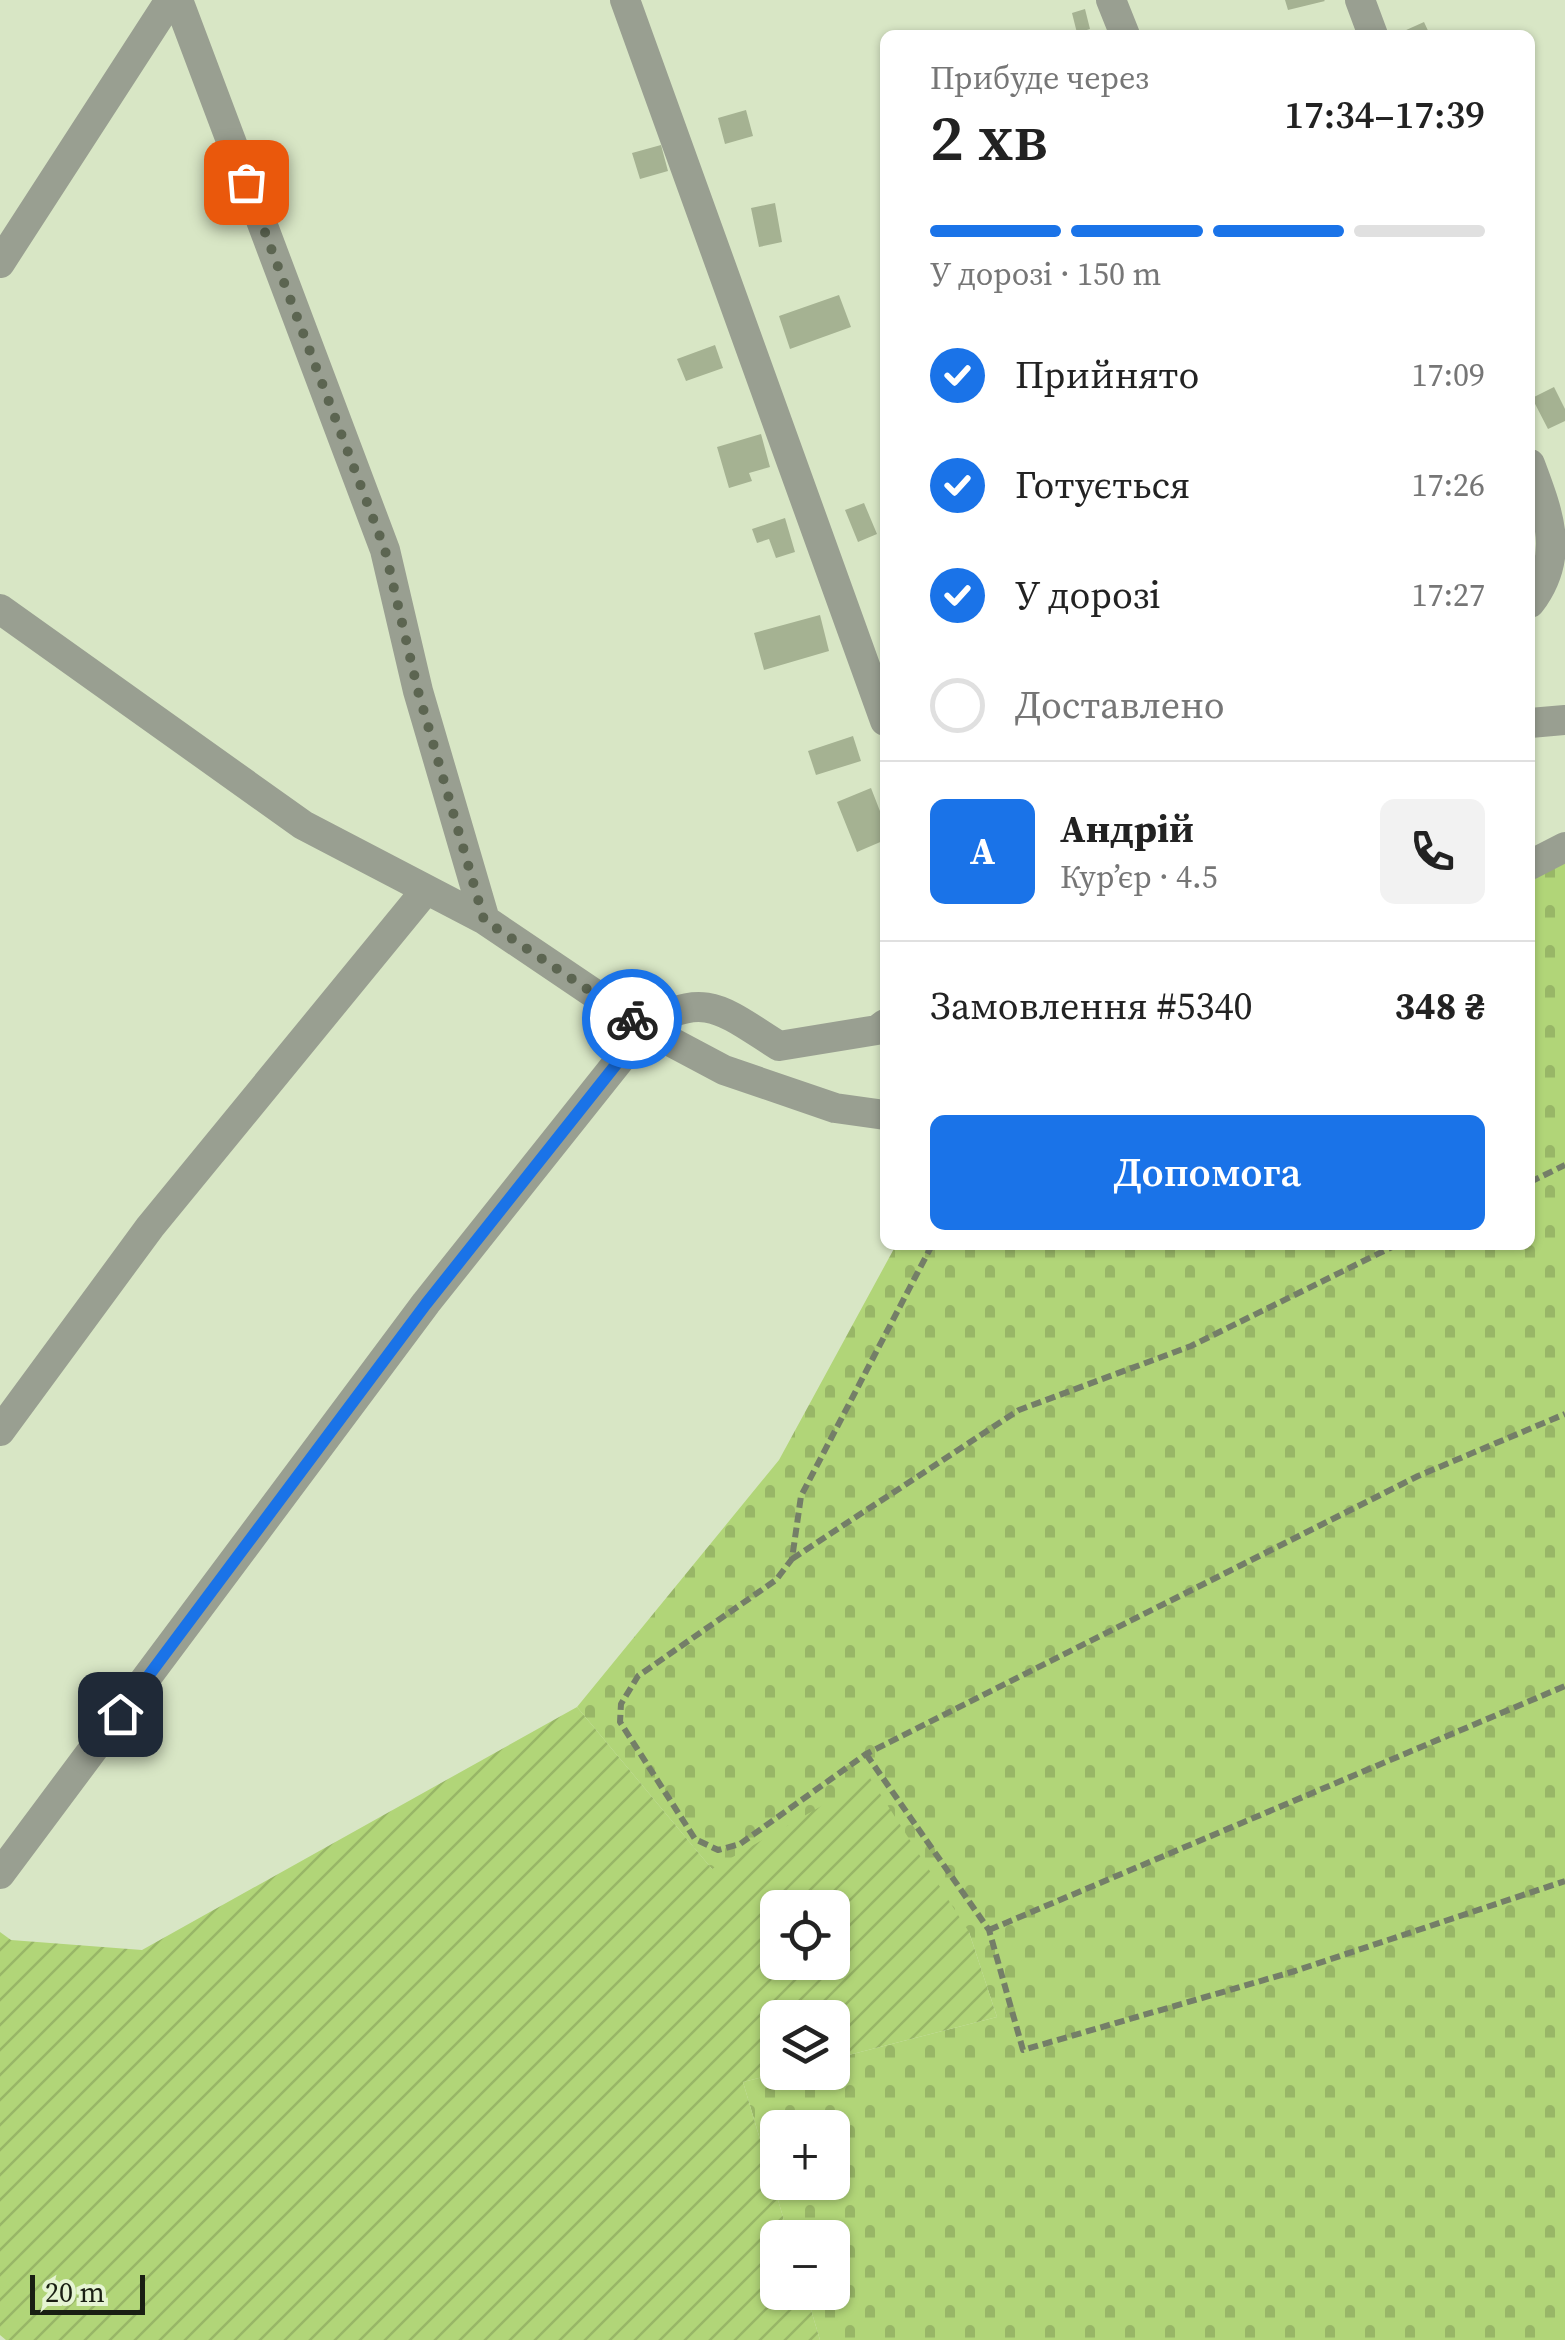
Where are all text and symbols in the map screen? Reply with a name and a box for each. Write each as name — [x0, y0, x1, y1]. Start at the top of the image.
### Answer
text: Прибуде через — [930, 56, 1149, 100]
text: 17:34–17:39 — [1284, 89, 1485, 141]
text: 2 хв — [930, 93, 1048, 182]
pin — [204, 140, 289, 225]
icon: bag — [219, 155, 274, 210]
text: У дорозі · 150 m — [930, 252, 1161, 296]
icon: check — [930, 348, 985, 403]
text: Прийнято — [1015, 349, 1199, 401]
text: 17:09 — [1411, 353, 1485, 397]
icon: check — [930, 458, 985, 513]
text: Готується — [1015, 459, 1190, 511]
text: 17:26 — [1411, 463, 1485, 507]
icon: check — [930, 568, 985, 623]
text: У дорозі — [1015, 569, 1161, 621]
text: 17:27 — [1411, 573, 1485, 617]
text: Доставлено — [1015, 679, 1225, 731]
button: phone — [1380, 799, 1485, 904]
text: Андрій — [1060, 803, 1194, 855]
text: А — [970, 825, 995, 877]
text: Кур’єр · 4.5 — [1060, 855, 1218, 899]
courier — [582, 969, 682, 1069]
text: Замовлення #5340 — [930, 980, 1252, 1032]
text: 348 ₴ — [1394, 980, 1485, 1032]
icon: bike — [605, 992, 660, 1047]
button: Допомога — [930, 1115, 1485, 1230]
pin — [78, 1672, 163, 1757]
icon: home — [93, 1687, 148, 1742]
map controls — [760, 1890, 850, 2310]
button: locate — [760, 1890, 850, 1980]
button: layers — [760, 2000, 850, 2090]
button: + — [760, 2110, 850, 2200]
button: − — [760, 2220, 850, 2310]
scale bar — [30, 2270, 145, 2314]
text: 20 m — [45, 2273, 105, 2311]

